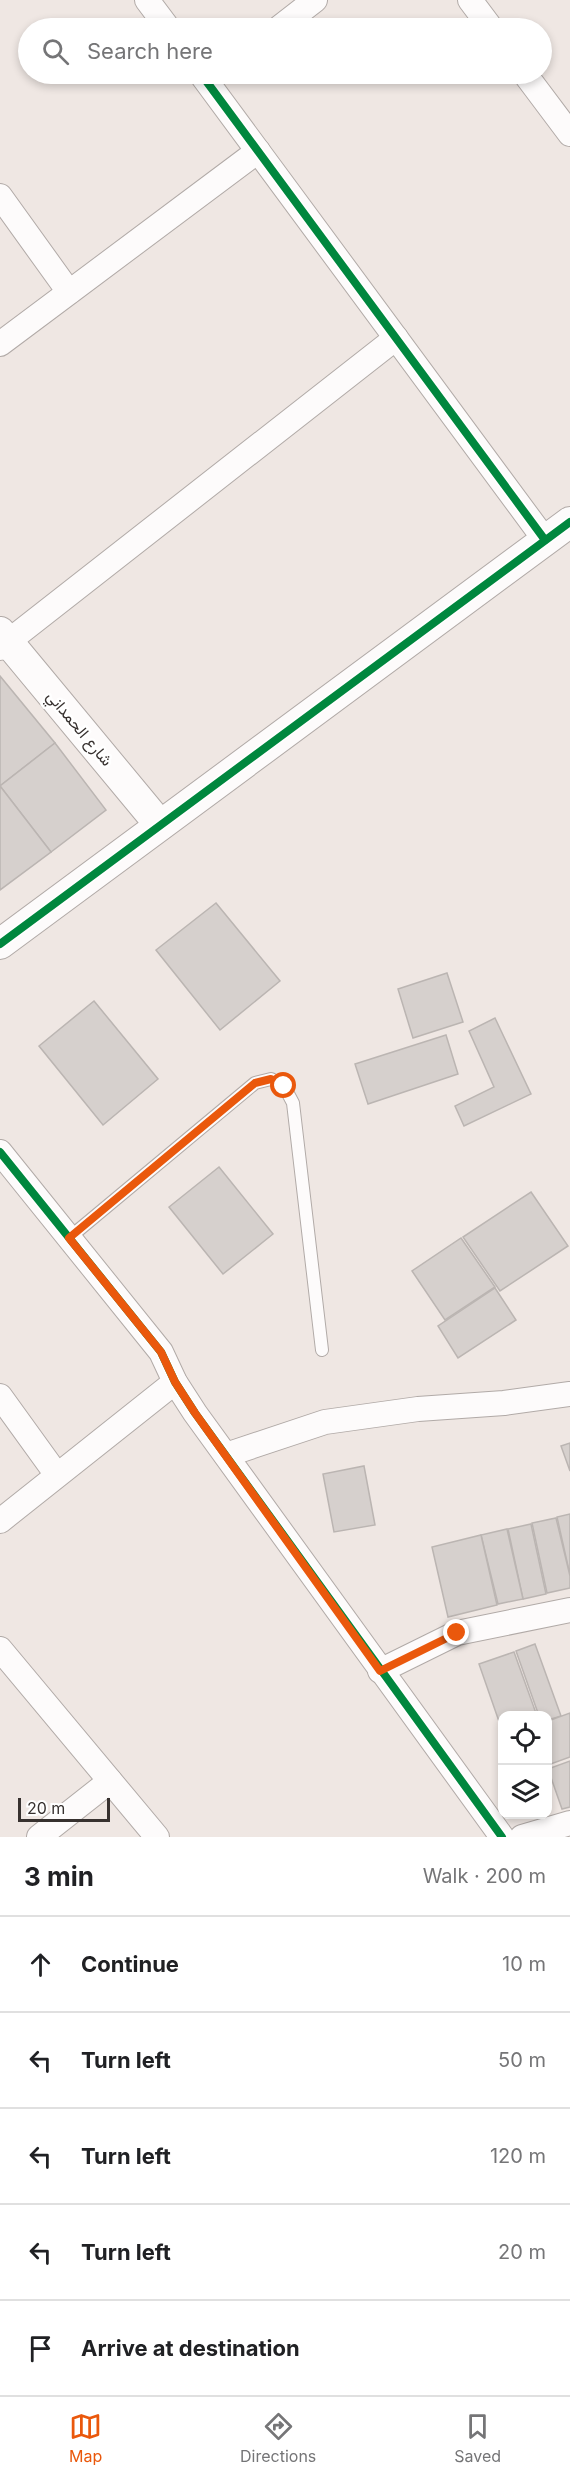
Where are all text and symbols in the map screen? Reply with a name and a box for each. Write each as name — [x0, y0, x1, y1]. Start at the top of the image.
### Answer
search box — [18, 18, 552, 84]
icon: search — [39, 35, 72, 68]
text: Search here — [87, 38, 213, 64]
street label: شارع الحمداني — [40, 686, 117, 772]
route start — [270, 1072, 296, 1098]
route end — [443, 1619, 469, 1645]
map controls — [498, 1711, 552, 1819]
button: locate — [498, 1711, 552, 1765]
button: layers — [498, 1765, 552, 1819]
scale bar — [18, 1795, 110, 1822]
text: 20 m — [27, 1798, 65, 1818]
text: 3 min — [24, 1861, 94, 1892]
text: Walk · 200 m — [423, 1864, 546, 1888]
icon: ahead — [24, 1948, 57, 1981]
text: Continue — [81, 1951, 179, 1977]
text: 10 m — [502, 1952, 546, 1976]
icon: left — [24, 2044, 57, 2077]
text: Turn left — [81, 2047, 171, 2073]
text: 50 m — [498, 2048, 546, 2072]
icon: left — [24, 2140, 57, 2173]
text: Turn left — [81, 2143, 171, 2169]
text: 120 m — [490, 2144, 546, 2168]
icon: left — [24, 2236, 57, 2269]
text: Turn left — [81, 2239, 171, 2265]
text: 20 m — [498, 2240, 546, 2264]
icon: arrive — [24, 2332, 57, 2365]
text: Arrive at destination — [81, 2335, 300, 2361]
tab: Map — [69, 2410, 102, 2466]
tab: Directions — [240, 2410, 316, 2466]
tab: Saved — [454, 2410, 501, 2466]

